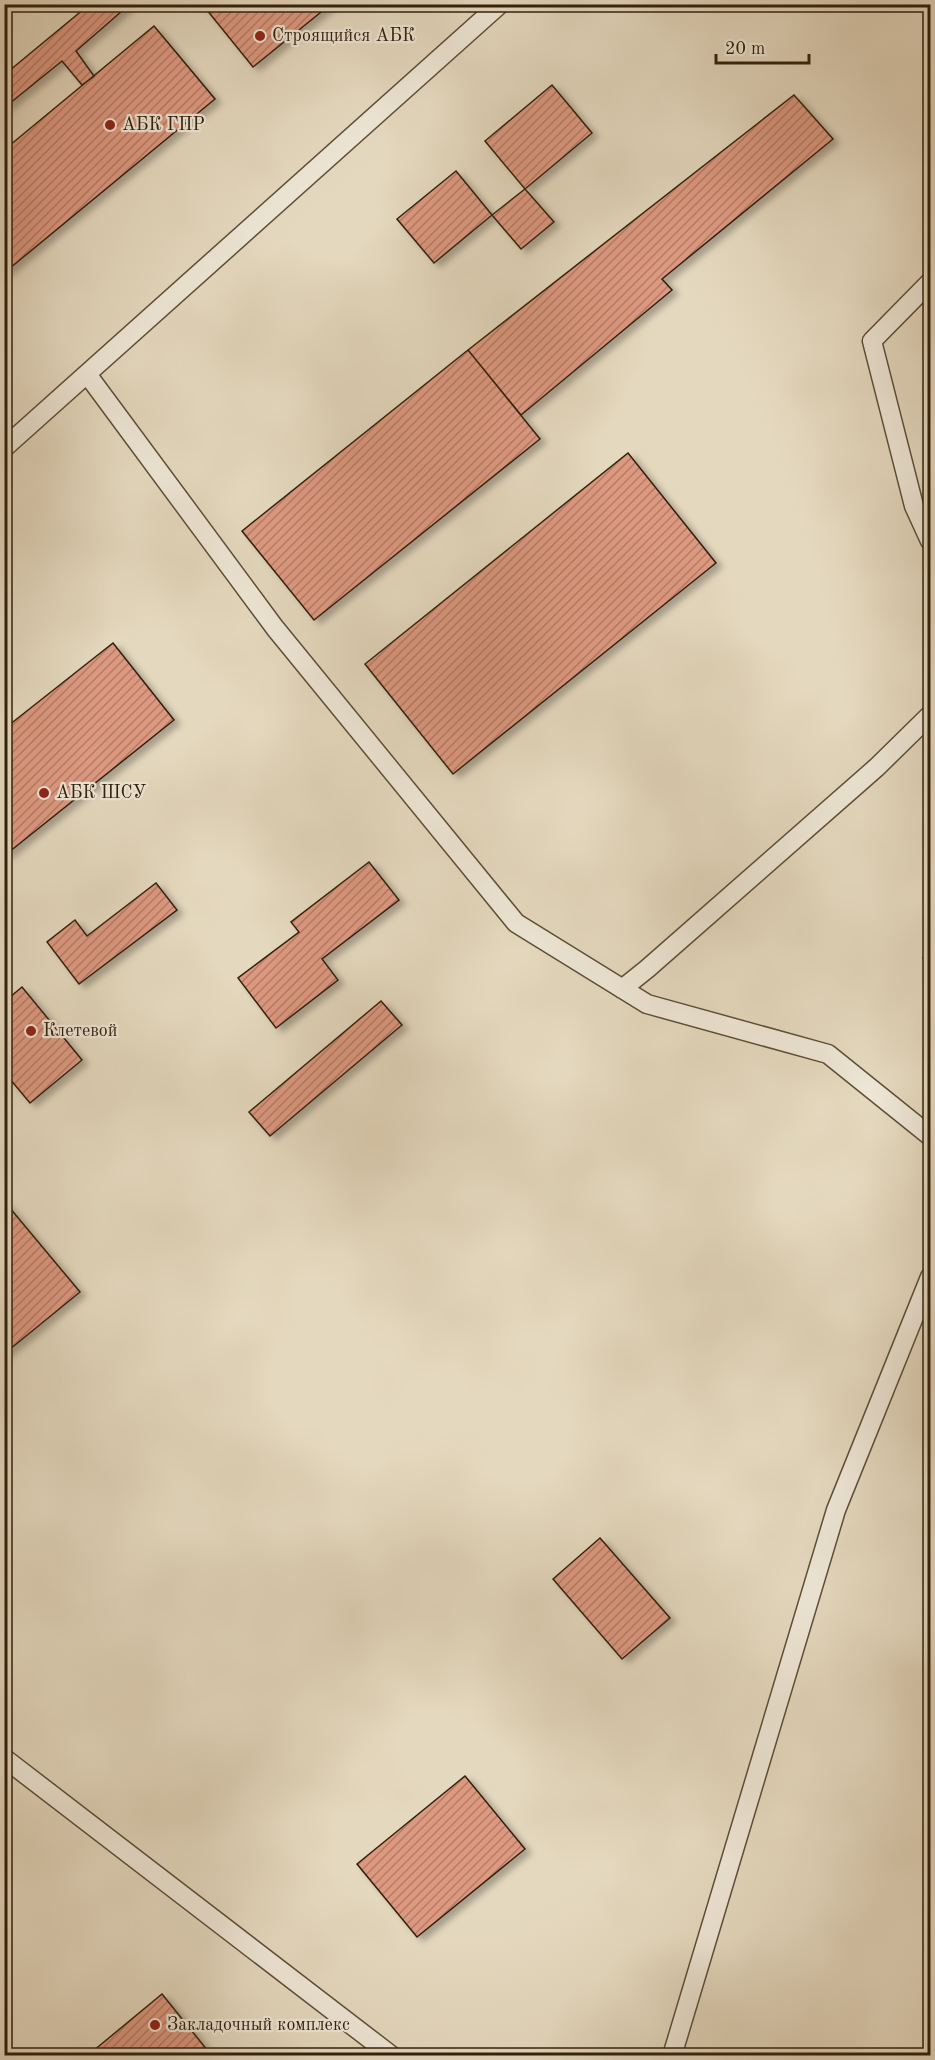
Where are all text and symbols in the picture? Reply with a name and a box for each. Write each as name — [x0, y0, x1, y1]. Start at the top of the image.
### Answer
place label: Строящийся АБК — [272, 27, 415, 45]
scale bar — [716, 27, 809, 65]
marker: Строящийся АБК — [253, 29, 267, 43]
text: 20 m — [725, 40, 765, 58]
place label: АБК ГПР — [122, 116, 205, 134]
marker: АБК ГПР — [103, 118, 117, 132]
place label: АБК ШСУ — [56, 784, 147, 802]
marker: АБК ШСУ — [37, 786, 51, 800]
place label: Клетевой — [43, 1022, 117, 1040]
marker: Клетевой — [24, 1024, 38, 1038]
place label: Закладочный комплекс — [167, 2016, 350, 2034]
marker: Закладочный комплекс — [148, 2018, 162, 2032]

